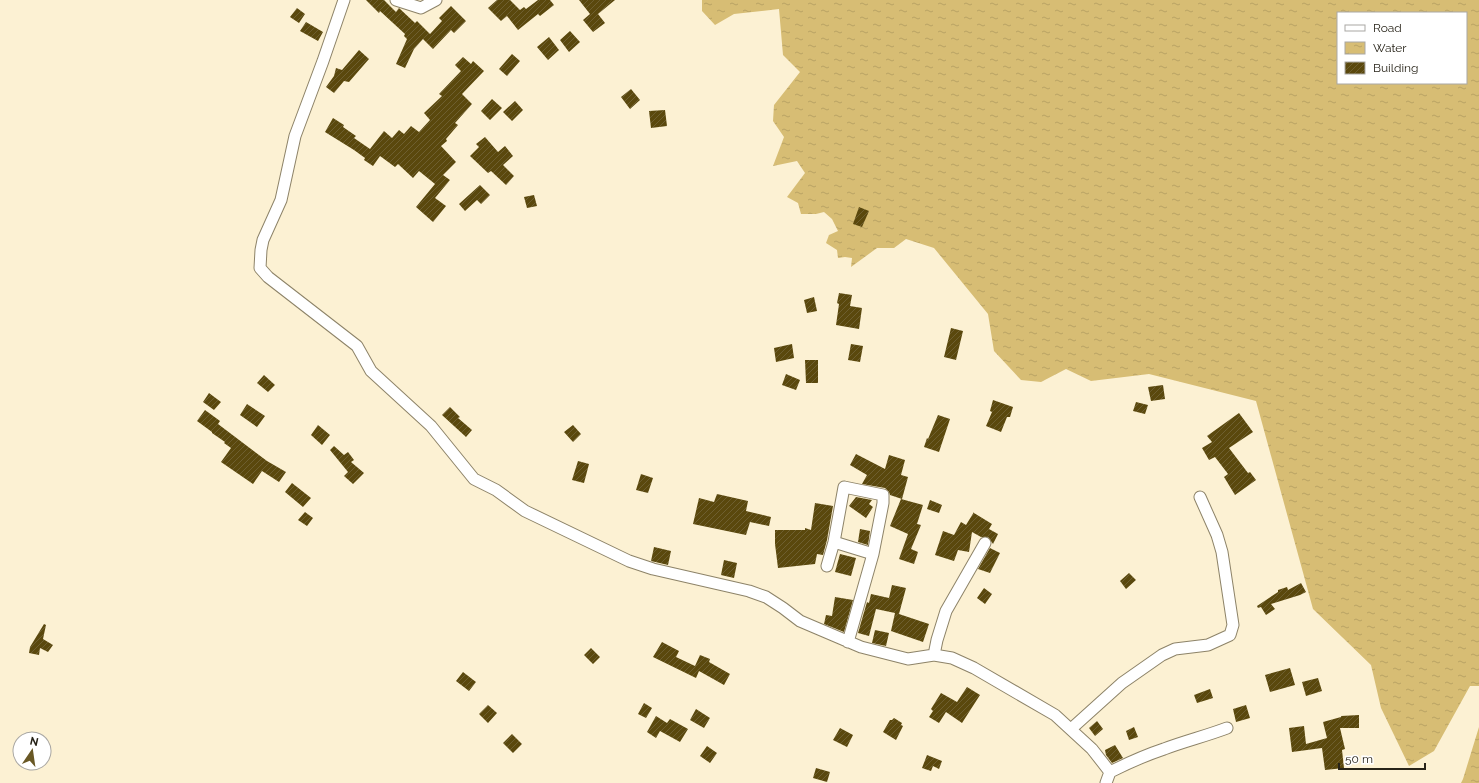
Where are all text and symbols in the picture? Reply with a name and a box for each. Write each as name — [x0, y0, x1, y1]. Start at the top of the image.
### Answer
legend — [1337, 12, 1467, 84]
text: Road — [1373, 21, 1402, 35]
text: Water — [1373, 41, 1407, 55]
text: Building — [1373, 61, 1419, 75]
north arrow — [12, 731, 52, 771]
text: N — [29, 734, 40, 749]
scale bar — [1339, 745, 1425, 771]
text: 50 m — [1345, 752, 1373, 766]

